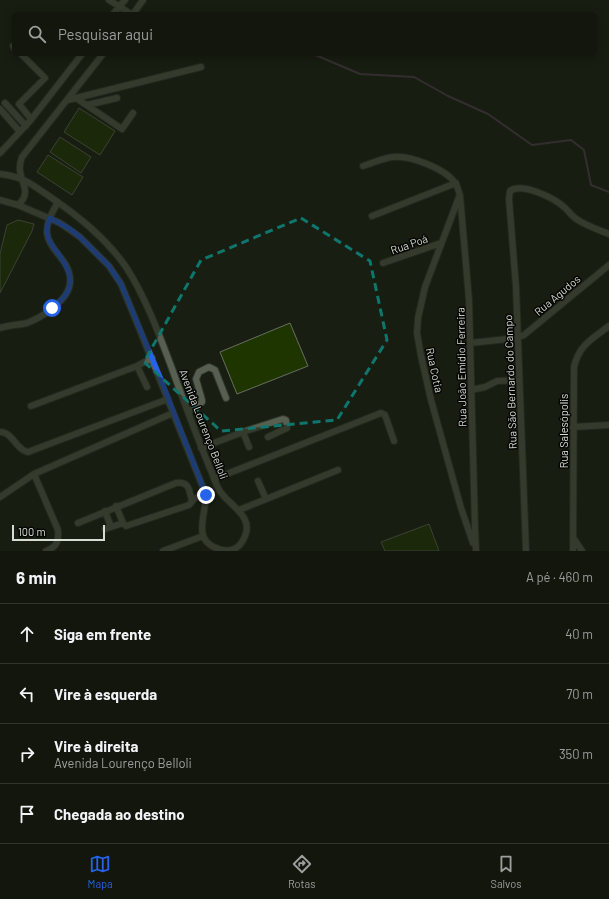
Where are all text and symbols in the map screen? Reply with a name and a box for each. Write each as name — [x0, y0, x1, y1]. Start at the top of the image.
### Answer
search box — [12, 12, 597, 56]
icon: search — [26, 23, 48, 45]
text: Pesquisar aqui — [58, 25, 153, 43]
street label: Rua Poá — [389, 232, 429, 256]
street label: Rua Agudos — [531, 272, 583, 318]
route start — [43, 299, 61, 317]
street label: Rua João Emídio Ferreira — [453, 307, 469, 427]
street label: Rua São Bernardo do Campo — [501, 315, 519, 449]
street label: Rua Cotia — [424, 346, 446, 394]
street label: Avenida Lourenço Belloli — [177, 367, 231, 481]
street label: Rua Salesópolis — [557, 394, 570, 468]
route end — [197, 486, 215, 504]
scale bar — [12, 523, 105, 542]
text: 100 m — [18, 525, 46, 538]
text: 6 min — [16, 567, 56, 587]
text: A pé · 460 m — [526, 569, 593, 585]
icon: ahead — [16, 623, 38, 645]
text: Siga em frente — [54, 625, 151, 643]
text: 40 m — [565, 626, 593, 642]
icon: left — [16, 683, 38, 705]
text: Vire à esquerda — [54, 685, 157, 703]
text: 70 m — [566, 686, 593, 702]
text: Vire à direita — [54, 737, 138, 755]
icon: right — [16, 743, 38, 765]
text: 350 m — [559, 746, 593, 762]
text: Avenida Lourenço Belloli — [54, 755, 192, 771]
icon: arrive — [16, 803, 38, 825]
text: Chegada ao destino — [54, 805, 185, 823]
tab: Mapa — [88, 853, 113, 890]
tab: Rotas — [288, 853, 315, 890]
tab: Salvos — [491, 853, 521, 890]

